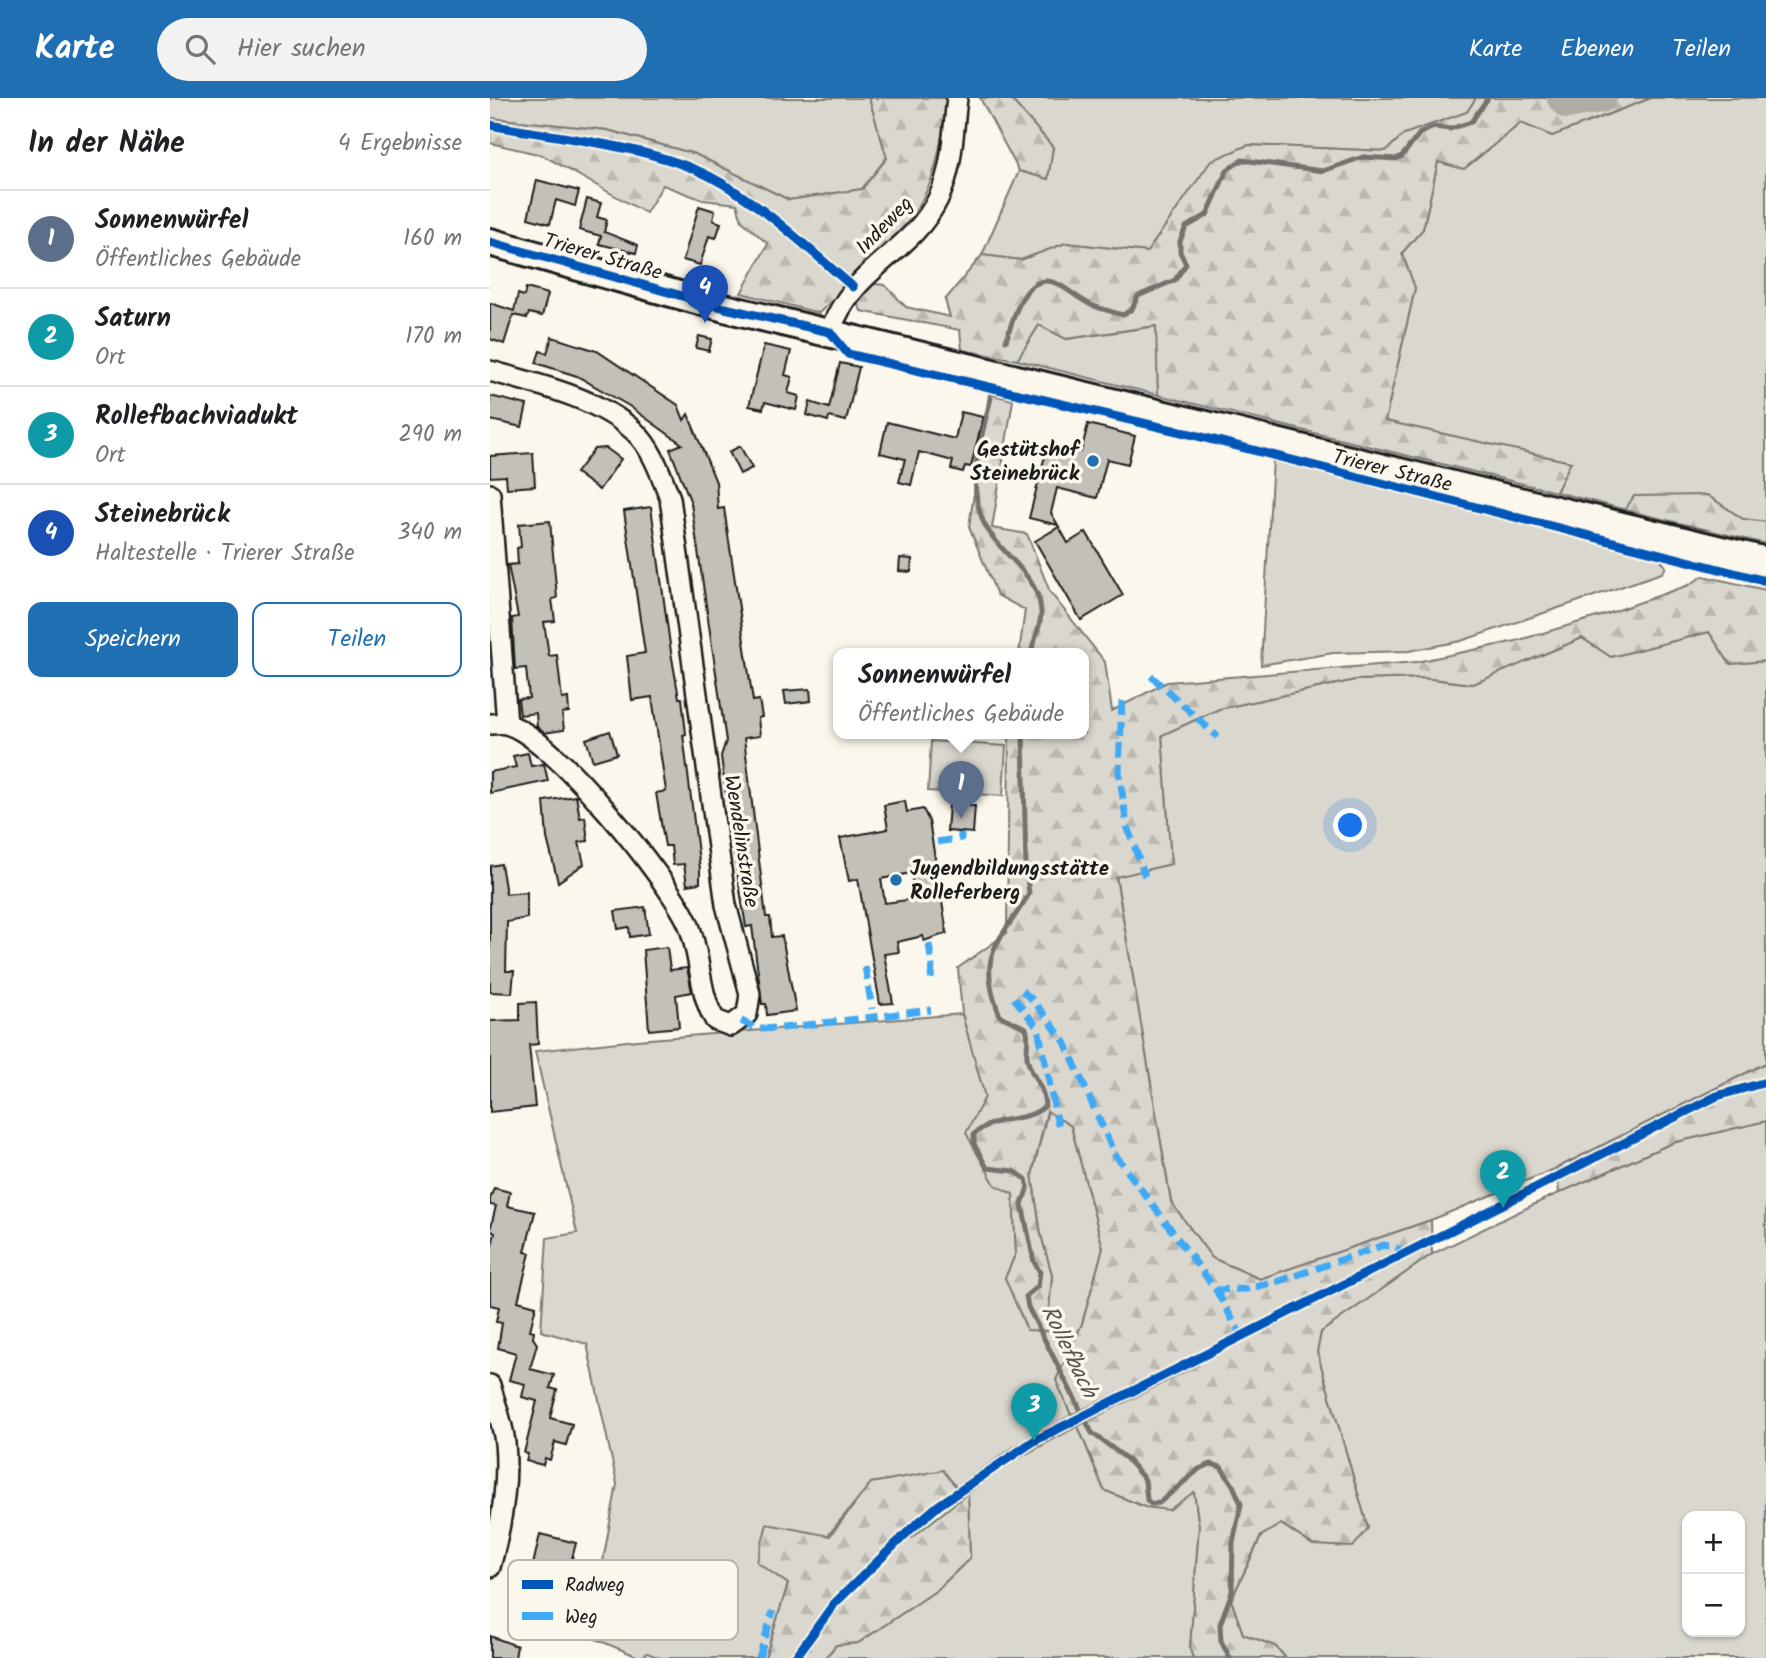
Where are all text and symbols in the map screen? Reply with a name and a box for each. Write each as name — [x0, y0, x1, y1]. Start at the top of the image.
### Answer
search box — [157, 18, 647, 81]
text: Karte — [35, 23, 115, 76]
text: Hier suchen — [237, 28, 366, 70]
icon: search — [181, 30, 219, 68]
text: Karte — [1469, 30, 1522, 69]
text: Ebenen — [1560, 30, 1634, 69]
text: Teilen — [1672, 30, 1731, 69]
text: In der Nähe — [28, 120, 185, 168]
text: 4 Ergebnisse — [338, 126, 462, 162]
street label: Indeweg — [848, 189, 922, 263]
text: Sonnenwürfel — [95, 200, 248, 242]
text: 1 — [48, 221, 54, 257]
text: 160 m — [403, 221, 462, 257]
street label: Trierer Straße — [539, 225, 666, 290]
text: Öffentliches Gebäude — [95, 242, 301, 278]
pin: 4 — [682, 265, 728, 323]
text: Saturn — [95, 298, 171, 340]
text: 2 — [44, 319, 58, 355]
text: 170 m — [405, 319, 462, 355]
text: Ort — [95, 340, 126, 376]
text: Rollefbachviadukt — [95, 396, 298, 438]
text: 3 — [45, 417, 57, 453]
text: 290 m — [398, 417, 462, 453]
place label: Gestütshof Steinebrück — [970, 434, 1081, 491]
text: Ort — [95, 438, 126, 474]
street label: Trierer Straße — [1329, 441, 1456, 502]
marker: Gestütshof Steinebrück — [1085, 453, 1101, 469]
text: Steinebrück — [95, 494, 230, 536]
text: 4 — [45, 515, 57, 551]
text: 340 m — [397, 515, 462, 551]
text: Haltestelle · Trierer Straße — [95, 536, 355, 572]
button: Speichern — [28, 602, 238, 677]
button: Teilen — [252, 602, 462, 677]
popup — [833, 648, 1089, 739]
text: Sonnenwürfel — [858, 655, 1011, 697]
text: Öffentliches Gebäude — [858, 697, 1064, 733]
pin: 1 — [938, 761, 984, 819]
street label: Wendelinstraße — [714, 773, 767, 911]
your location — [1333, 808, 1367, 842]
place label: Jugendbildungsstätte Rolleferberg — [910, 853, 1109, 910]
marker: Jugendbildungsstätte Rolleferberg — [888, 872, 904, 888]
pin: 2 — [1480, 1150, 1526, 1208]
water label: Rollefbach — [1030, 1299, 1107, 1406]
pin: 3 — [1011, 1383, 1057, 1441]
map controls — [1682, 1511, 1745, 1637]
button: + — [1682, 1511, 1745, 1574]
legend — [508, 1560, 738, 1640]
text: Radweg — [565, 1571, 625, 1601]
button: − — [1682, 1574, 1745, 1637]
text: Weg — [565, 1603, 597, 1633]

